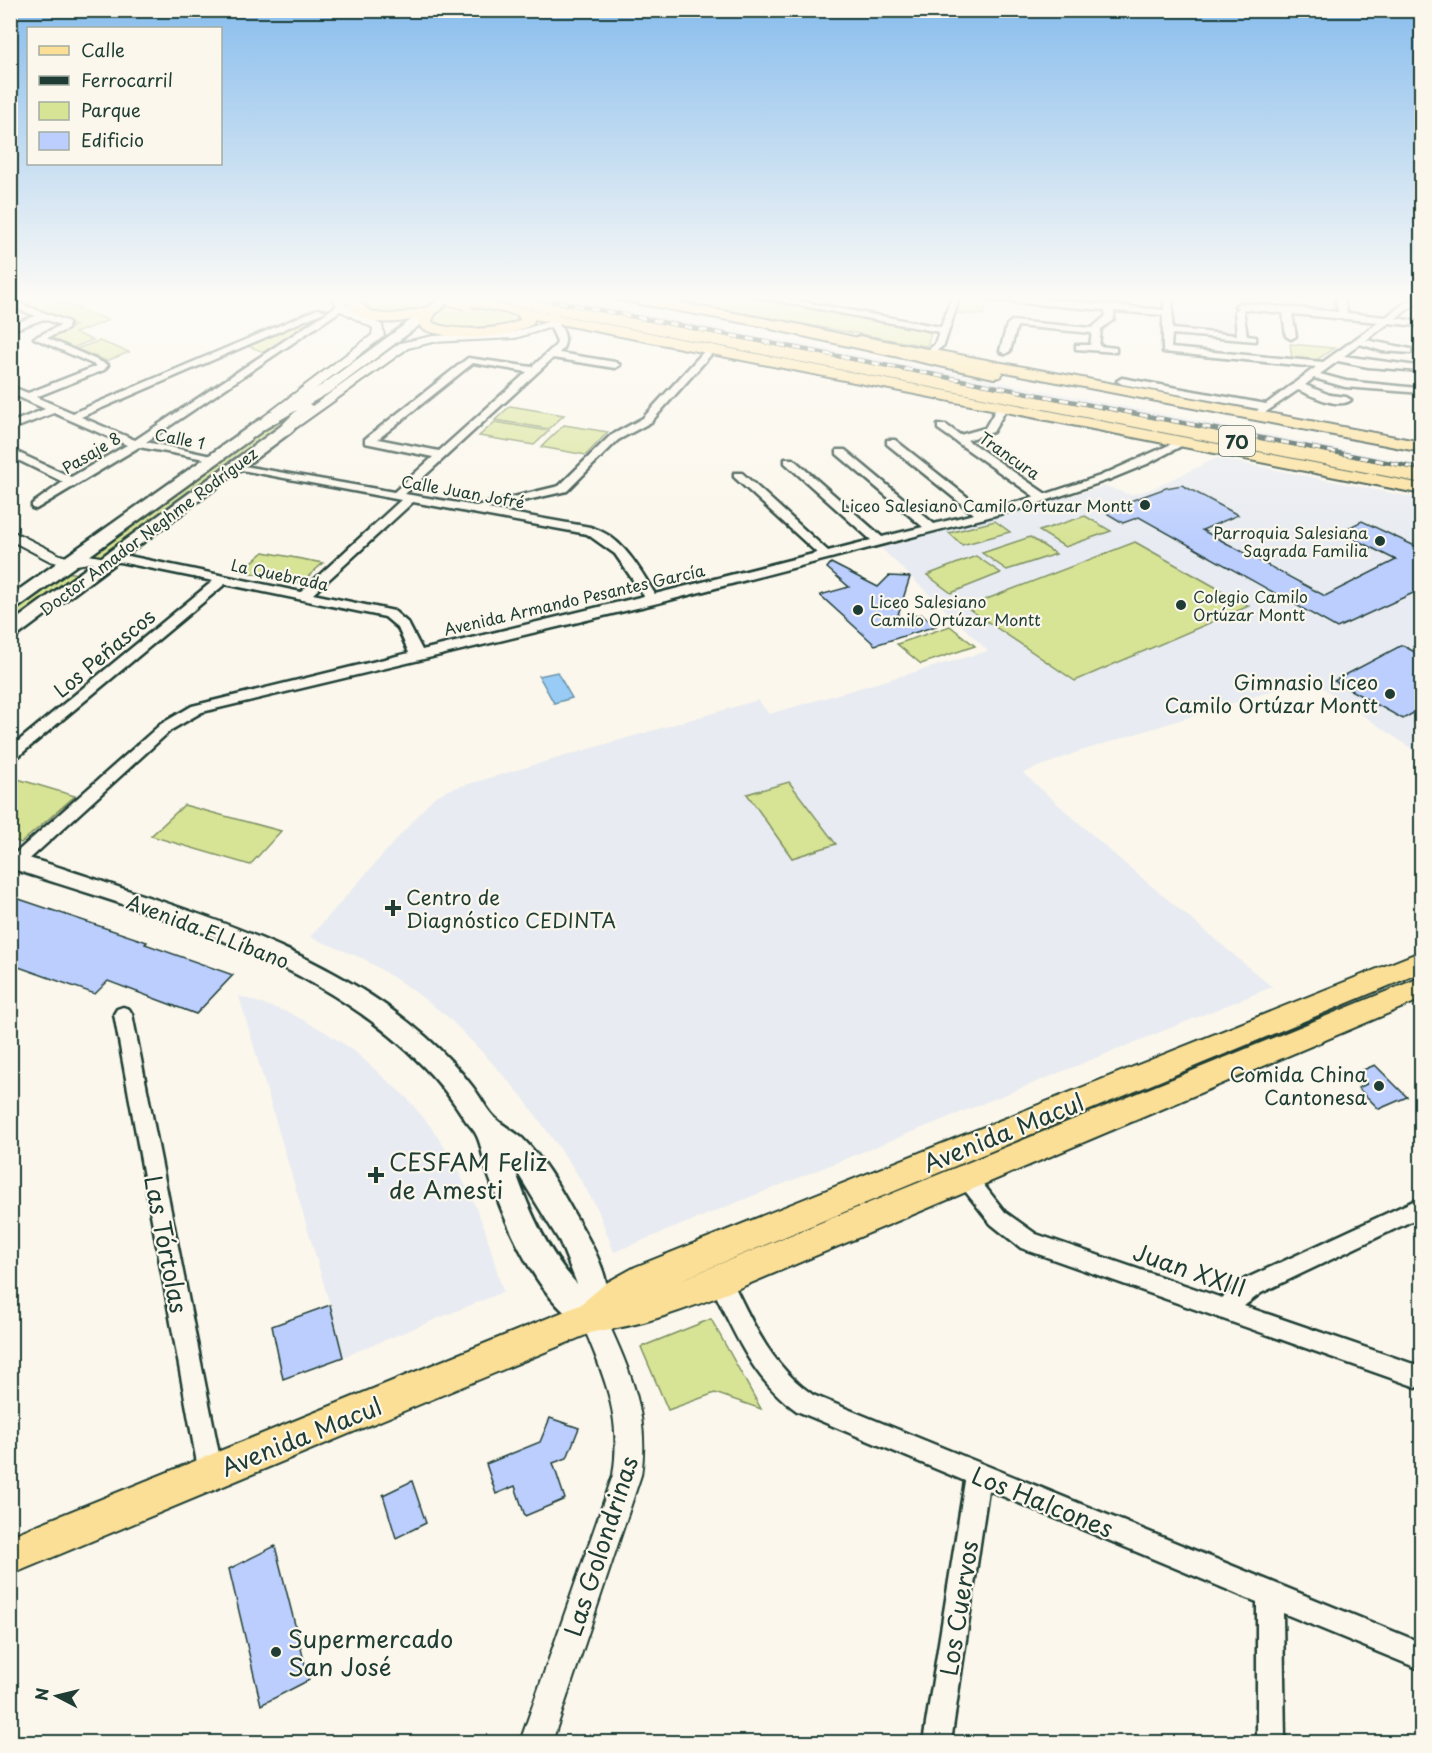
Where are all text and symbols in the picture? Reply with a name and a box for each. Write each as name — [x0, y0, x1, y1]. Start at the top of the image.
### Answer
legend — [27, 27, 222, 165]
text: Calle — [81, 36, 125, 63]
text: Ferrocarril — [81, 66, 173, 93]
text: Parque — [81, 96, 141, 123]
text: Edificio — [81, 126, 144, 153]
street label: Calle 1 — [153, 421, 207, 455]
street label: Pasaje 8 — [57, 425, 125, 479]
street label: Trancura — [975, 425, 1046, 485]
road number: 70 — [1219, 426, 1255, 456]
street label: Doctor Amador Neghme Rodríguez — [34, 441, 262, 621]
street label: Calle Juan Jofré — [399, 468, 527, 514]
place label: Liceo Salesiano Camilo Ortuzar Montt — [841, 493, 1133, 517]
marker: Liceo Salesiano Camilo Ortuzar Montt — [1138, 498, 1152, 512]
place label: Parroquia Salesiana Sagrada Familia — [1213, 520, 1368, 562]
marker: Parroquia Salesiana Sagrada Familia — [1373, 534, 1387, 548]
street label: La Quebrada — [229, 552, 331, 596]
street label: Avenida Armando Pesantes García — [441, 557, 707, 641]
place label: Colegio Camilo Ortúzar Montt — [1193, 584, 1308, 626]
place label: Liceo Salesiano Camilo Ortúzar Montt — [870, 589, 1041, 631]
marker: Colegio Camilo Ortúzar Montt — [1174, 598, 1188, 612]
street label: Los Peñascos — [47, 602, 161, 704]
marker: Liceo Salesiano Camilo Ortúzar Montt — [851, 603, 865, 617]
place label: Gimnasio Liceo Camilo Ortúzar Montt — [1165, 667, 1378, 720]
marker: Gimnasio Liceo Camilo Ortúzar Montt — [1383, 687, 1397, 701]
place label: Centro de Diagnóstico CEDINTA — [406, 882, 616, 935]
street label: Avenida El Líbano — [122, 886, 294, 976]
marker: Centro de Diagnóstico CEDINTA — [384, 899, 402, 917]
place label: Comida China Cantonesa — [1230, 1059, 1368, 1112]
marker: Comida China Cantonesa — [1372, 1079, 1386, 1093]
street label: Avenida Macul — [917, 1083, 1089, 1181]
place label: CESFAM Feliz de Amesti — [389, 1143, 547, 1207]
marker: CESFAM Feliz de Amesti — [367, 1166, 385, 1184]
street label: Las Tórtolas — [136, 1172, 198, 1316]
street label: Juan XXIII — [1129, 1233, 1251, 1305]
street label: Avenida Macul — [215, 1387, 387, 1485]
street label: Las Golondrinas — [554, 1451, 646, 1641]
street label: Los Halcones — [967, 1456, 1119, 1546]
street label: Los Cuervos — [930, 1538, 986, 1678]
place label: Supermercado San José — [288, 1620, 453, 1684]
marker: Supermercado San José — [269, 1645, 283, 1659]
north arrow — [27, 1666, 87, 1726]
text: N — [28, 1686, 54, 1702]

